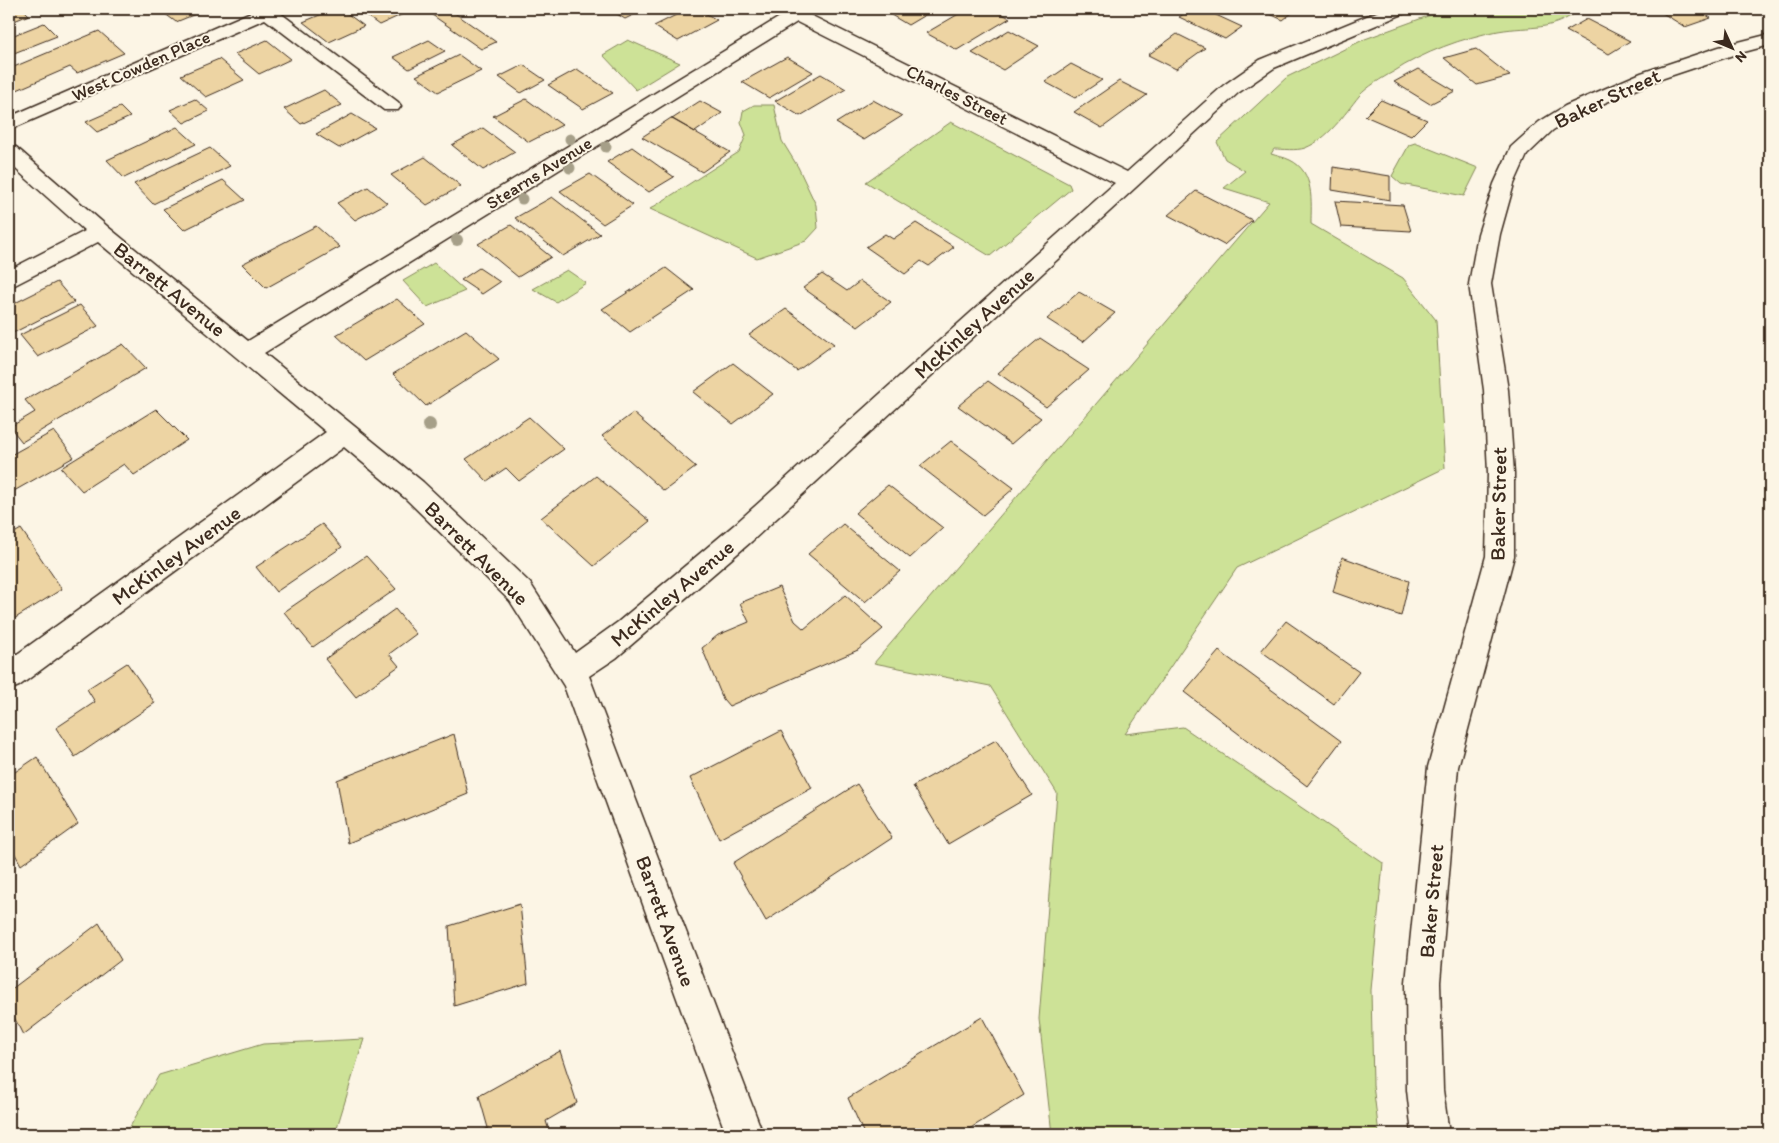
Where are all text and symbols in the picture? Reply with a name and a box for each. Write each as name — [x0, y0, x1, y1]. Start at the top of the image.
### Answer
north arrow — [1706, 22, 1756, 72]
street label: West Cowden Place — [68, 26, 214, 106]
text: N — [1732, 47, 1750, 66]
street label: Charles Street — [902, 60, 1012, 130]
street label: Baker Street — [1550, 63, 1664, 133]
street label: Stearns Avenue — [482, 132, 596, 214]
street label: Barrett Avenue — [109, 236, 231, 342]
street label: McKinley Avenue — [909, 262, 1039, 384]
street label: Baker Street — [1485, 447, 1511, 561]
street label: Barrett Avenue — [420, 496, 534, 610]
street label: McKinley Avenue — [107, 500, 245, 610]
street label: McKinley Avenue — [605, 534, 739, 652]
street label: Baker Street — [1414, 843, 1448, 959]
street label: Barrett Avenue — [631, 852, 701, 990]

